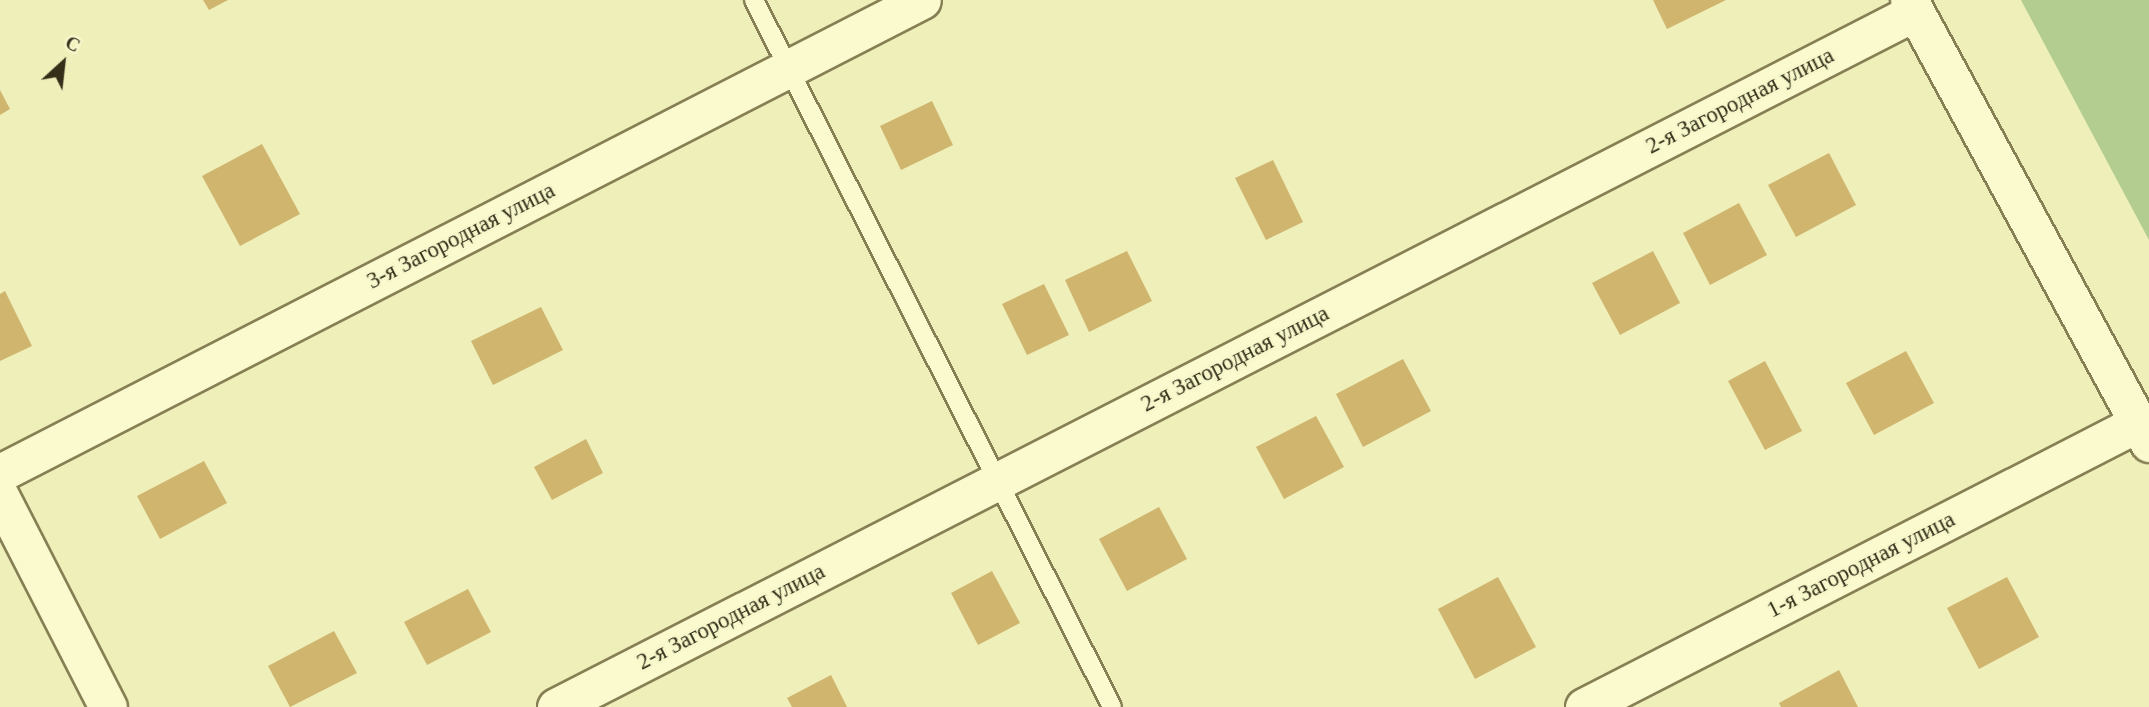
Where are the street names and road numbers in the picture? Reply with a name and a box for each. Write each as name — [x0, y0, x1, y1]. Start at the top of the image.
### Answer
street label: 2-я Загородная улица — [1641, 42, 1839, 160]
street label: 3-я Загородная улица — [362, 177, 560, 295]
street label: 2-я Загородная улица — [1136, 300, 1334, 418]
street label: 1-я Загородная улица — [1762, 506, 1960, 624]
street label: 2-я Загородная улица — [632, 558, 830, 676]

